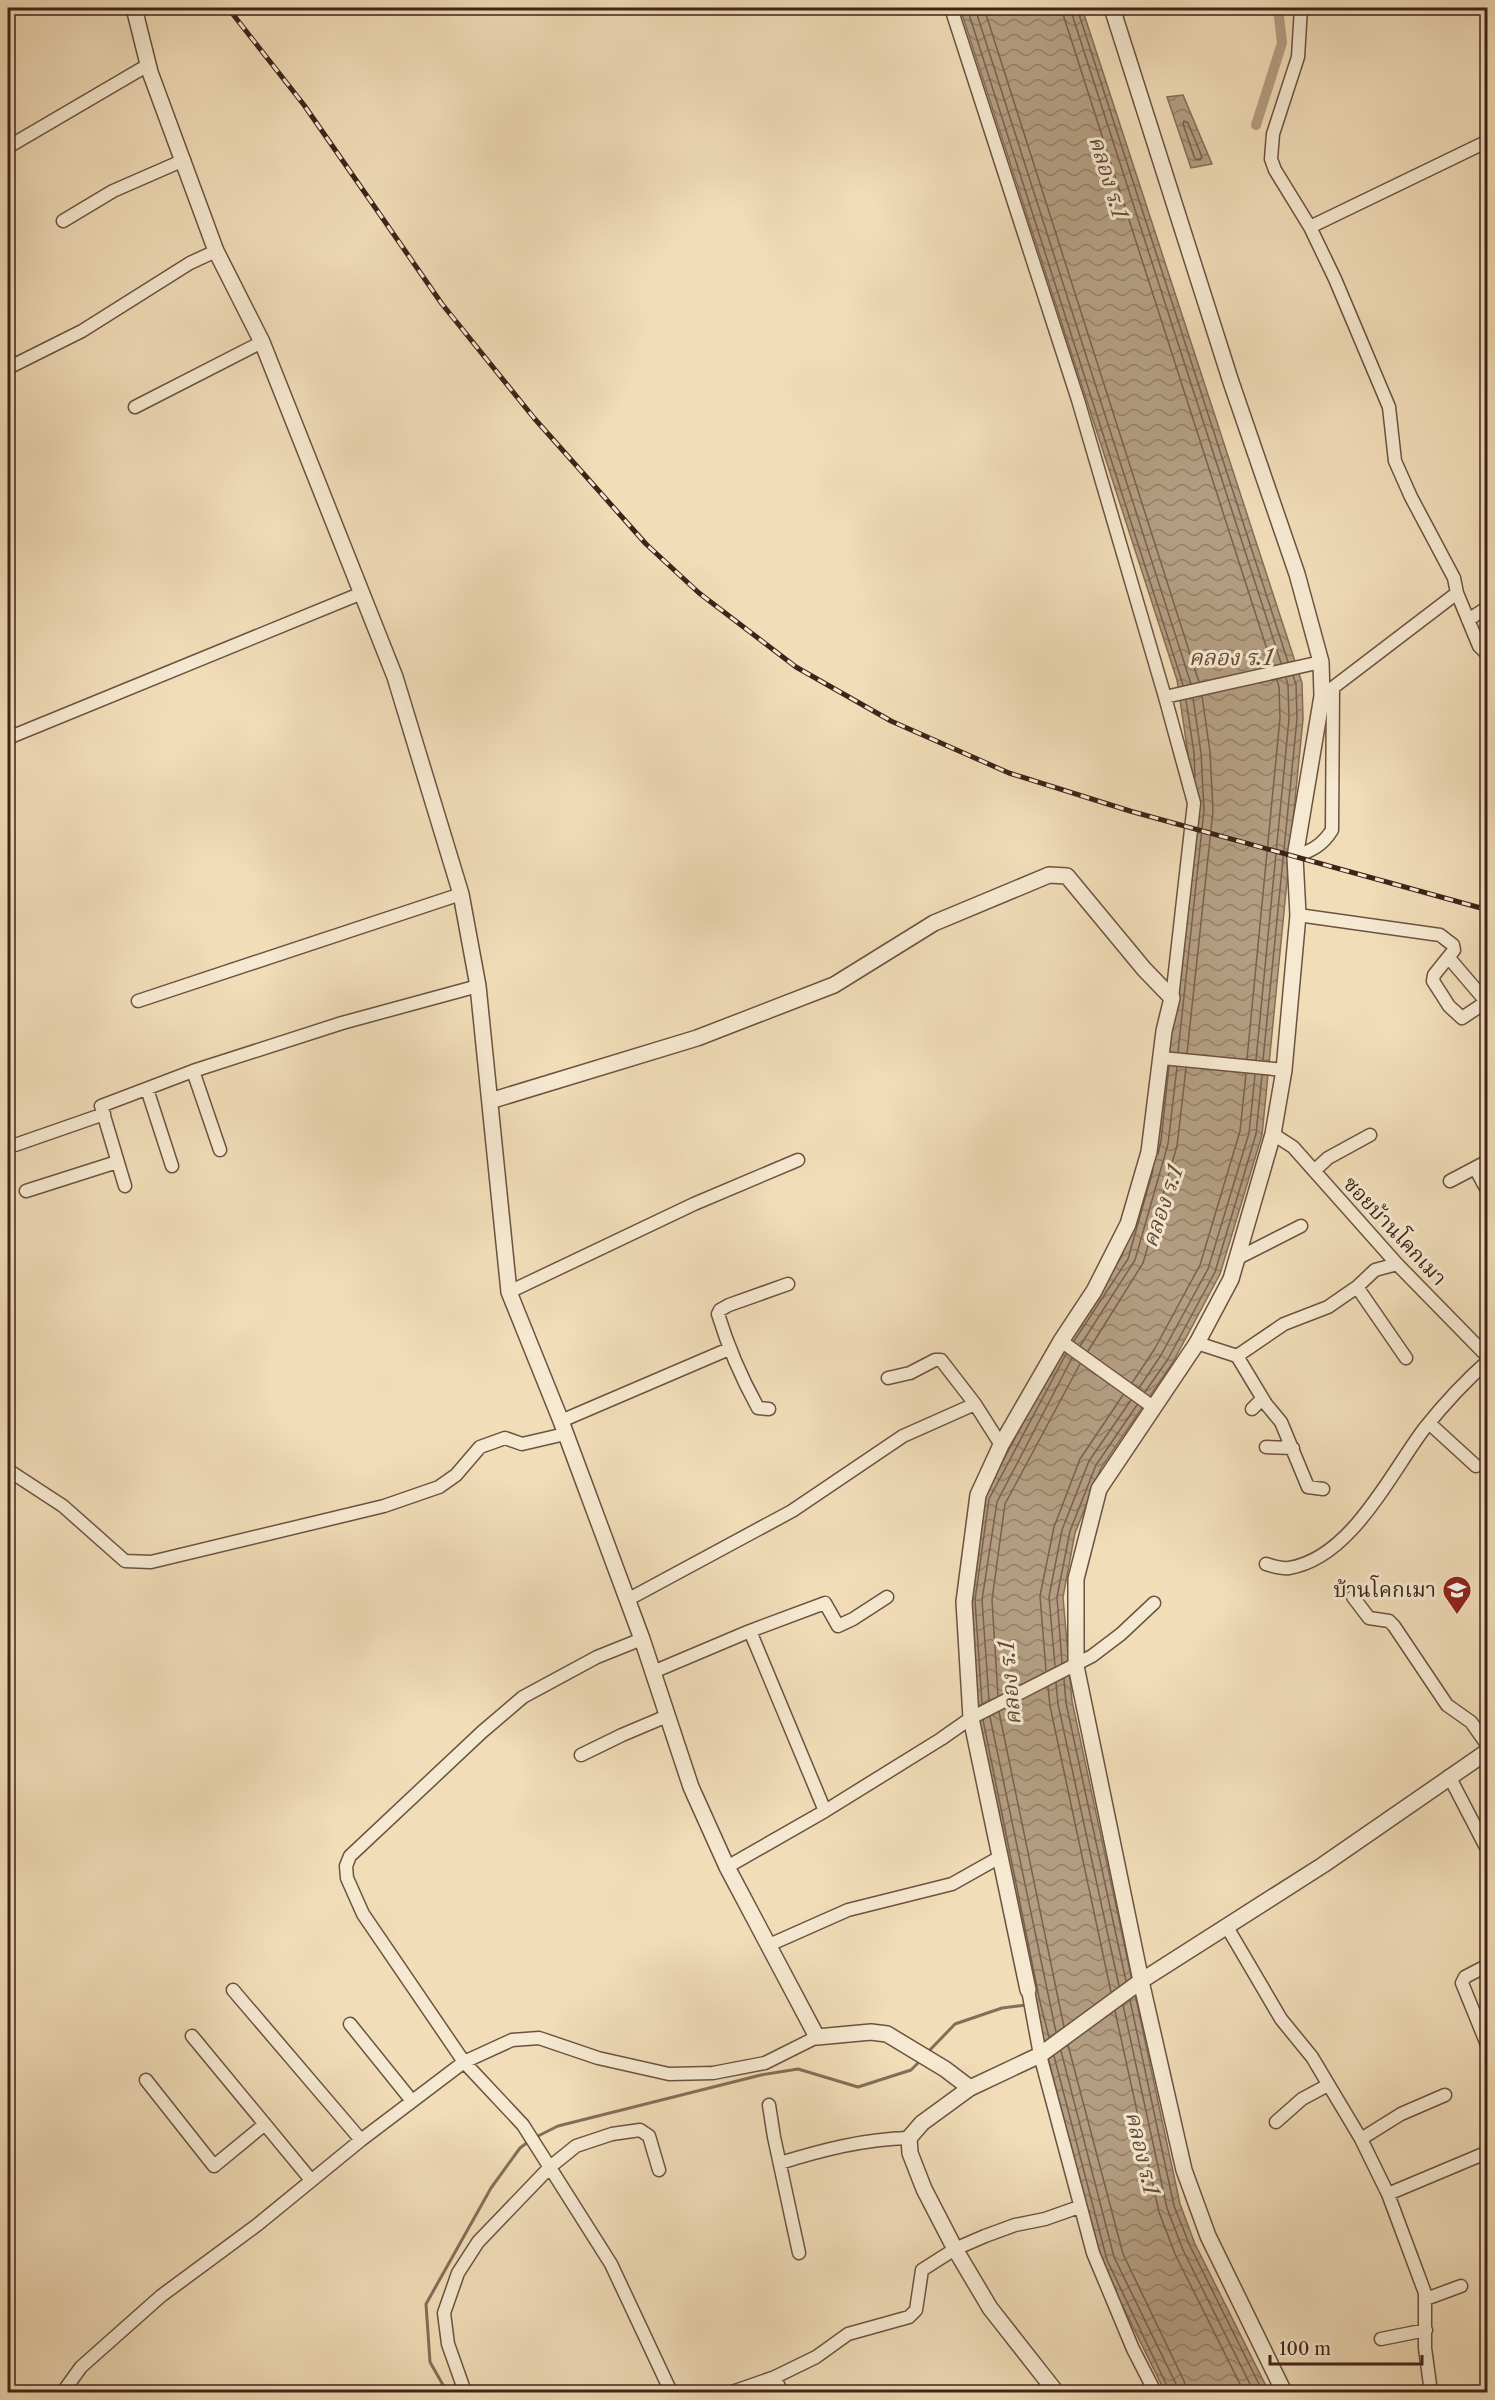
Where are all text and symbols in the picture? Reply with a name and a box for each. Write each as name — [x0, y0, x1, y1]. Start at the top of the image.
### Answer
water label: คลอง ร.1 — [1083, 133, 1134, 223]
water label: คลอง ร.1 — [1189, 644, 1275, 671]
water label: คลอง ร.1 — [1136, 1161, 1189, 1251]
street label: ซอยบ้านโคกเมา — [1338, 1170, 1454, 1290]
school or university icon: บ้านโคกเมา — [1441, 1574, 1473, 1616]
place label: บ้านโคกเมา — [1333, 1575, 1436, 1602]
water label: คลอง ร.1 — [992, 1638, 1027, 1726]
water label: คลอง ร.1 — [1120, 2109, 1165, 2199]
scale bar — [1270, 2328, 1422, 2366]
text: 100 m — [1279, 2338, 1331, 2360]

